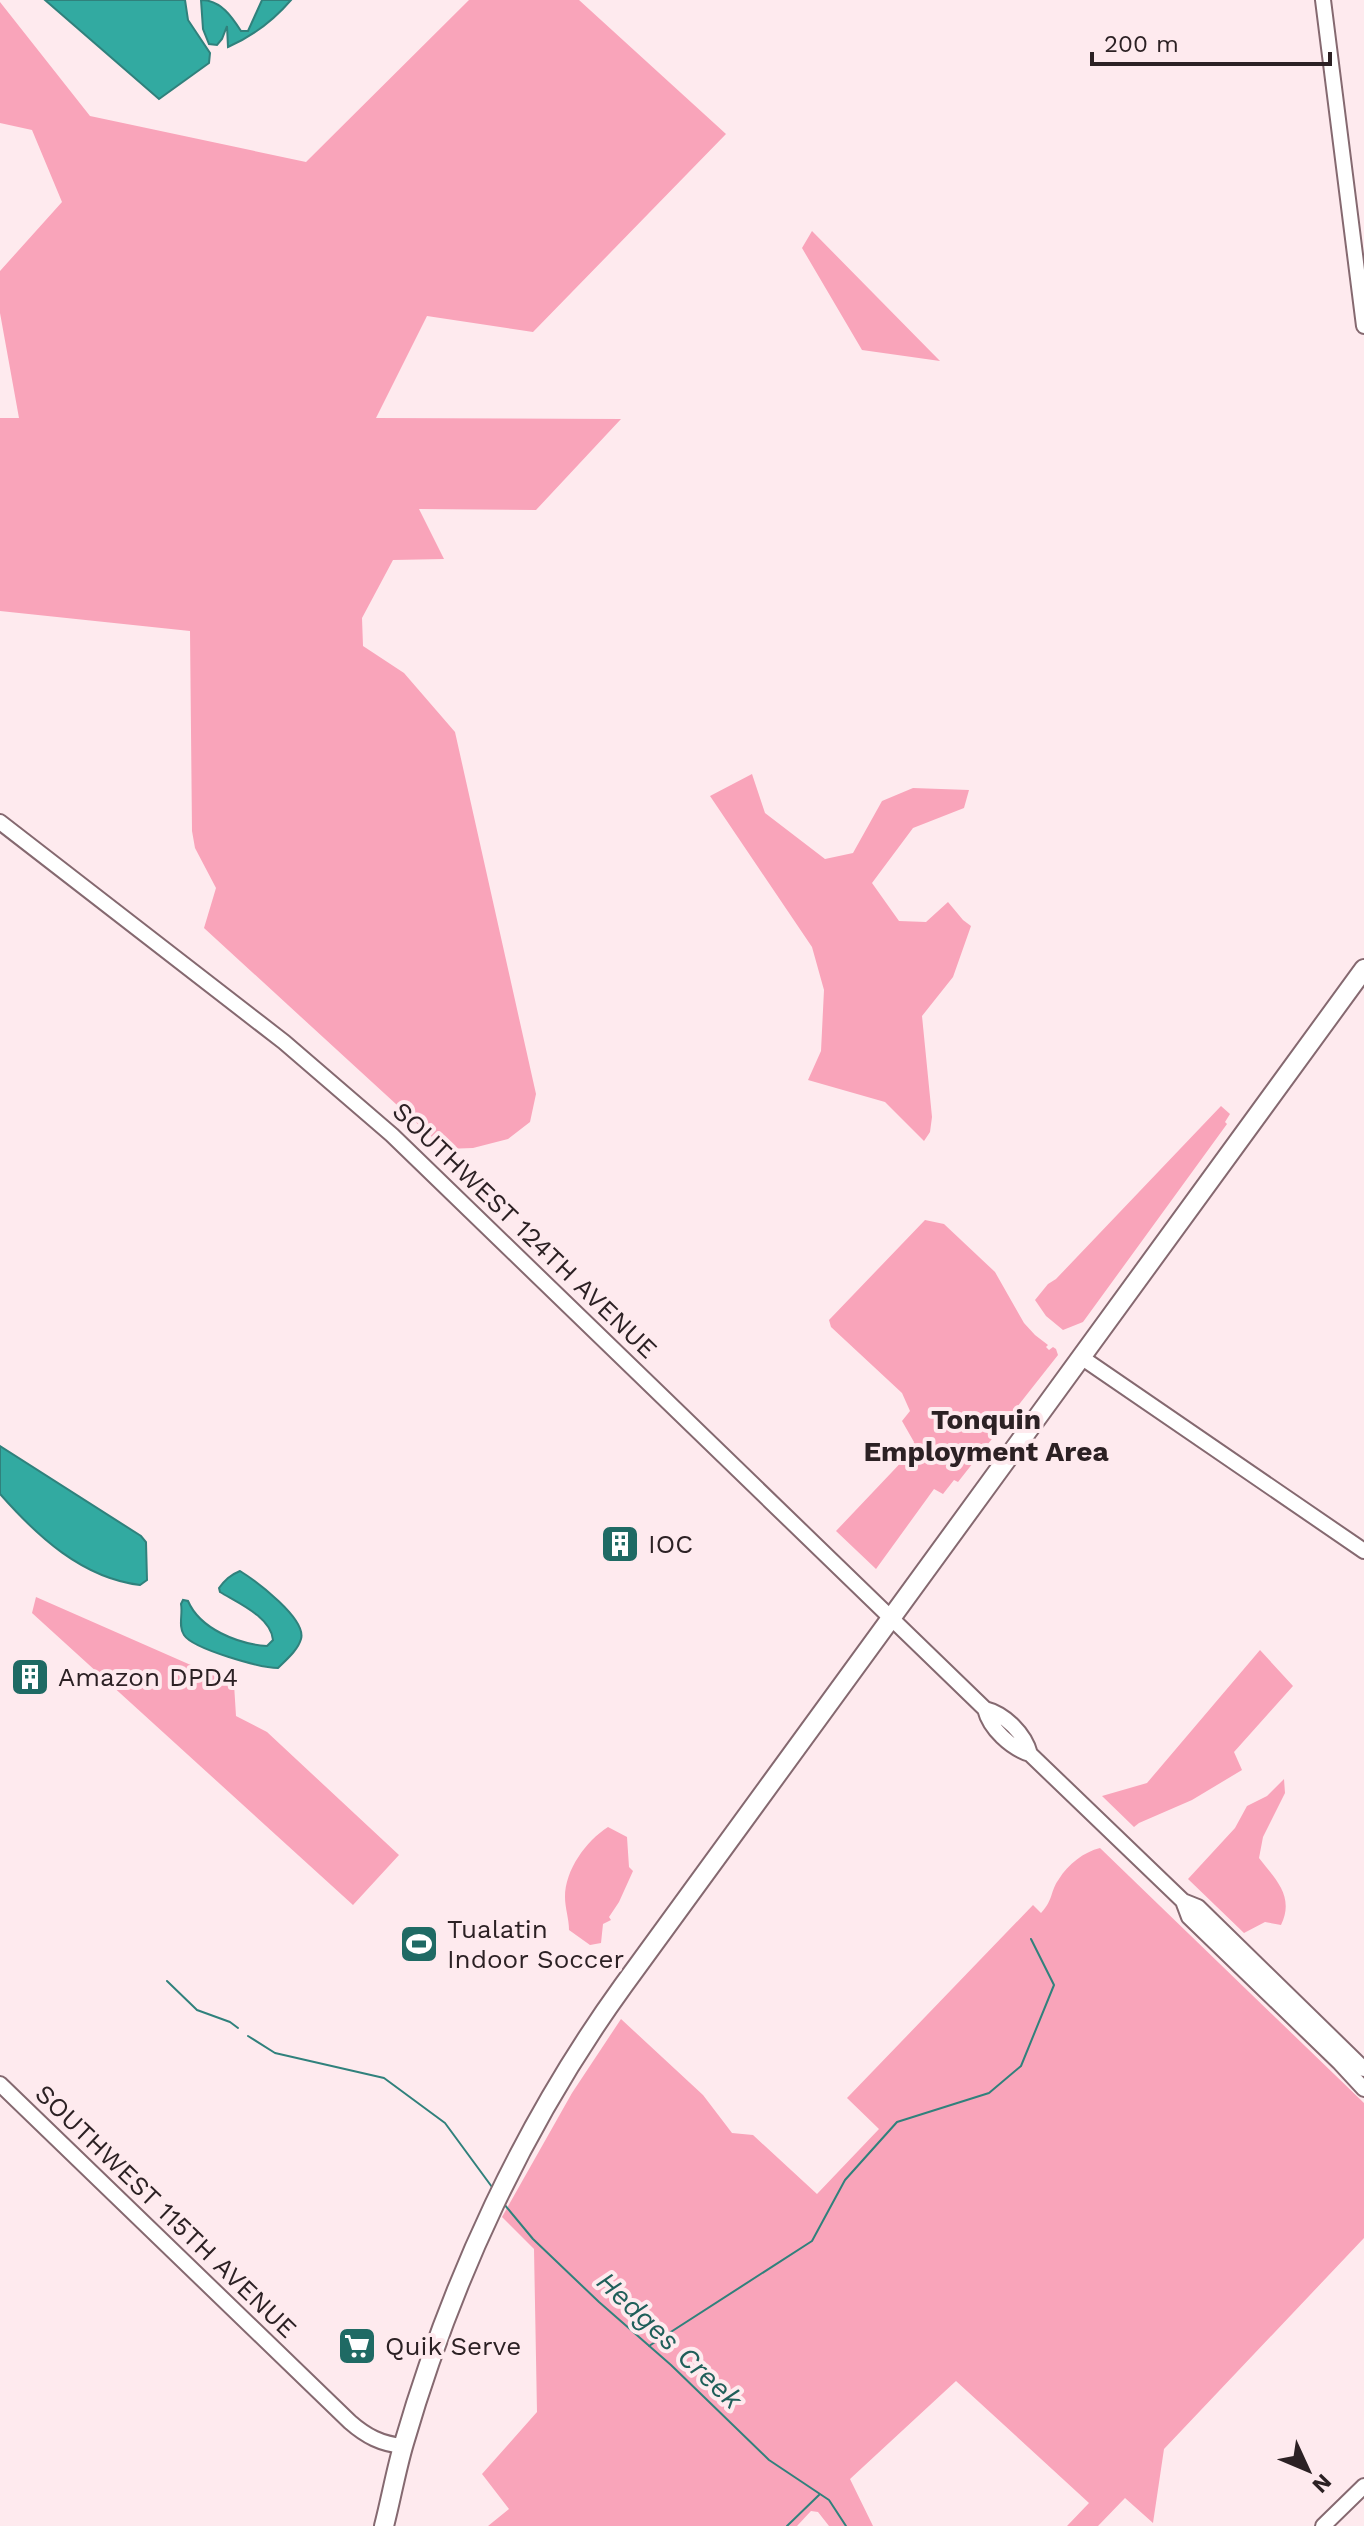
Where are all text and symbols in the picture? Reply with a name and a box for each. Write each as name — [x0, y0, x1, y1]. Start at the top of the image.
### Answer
scale bar — [1092, 16, 1330, 66]
text: 200 m — [1104, 30, 1179, 58]
street label: SOUTHWEST 124TH AVENUE — [387, 1096, 663, 1364]
district label: Tonquin Employment Area — [863, 1403, 1109, 1468]
building icon: IOC — [599, 1523, 641, 1565]
place label: IOC — [648, 1529, 693, 1559]
building icon: Amazon DPD4 — [9, 1656, 51, 1698]
place label: Amazon DPD4 — [58, 1662, 238, 1692]
place label: Tualatin Indoor Soccer — [447, 1914, 624, 1974]
sports icon: Tualatin Indoor Soccer — [398, 1923, 440, 1965]
street label: SOUTHWEST 115TH AVENUE — [29, 2078, 303, 2344]
water label: Hedges Creek — [590, 2265, 750, 2416]
supermarket icon: Quik Serve — [336, 2325, 378, 2367]
place label: Quik Serve — [385, 2331, 521, 2361]
north arrow — [1268, 2430, 1348, 2510]
text: N — [1307, 2469, 1337, 2498]

